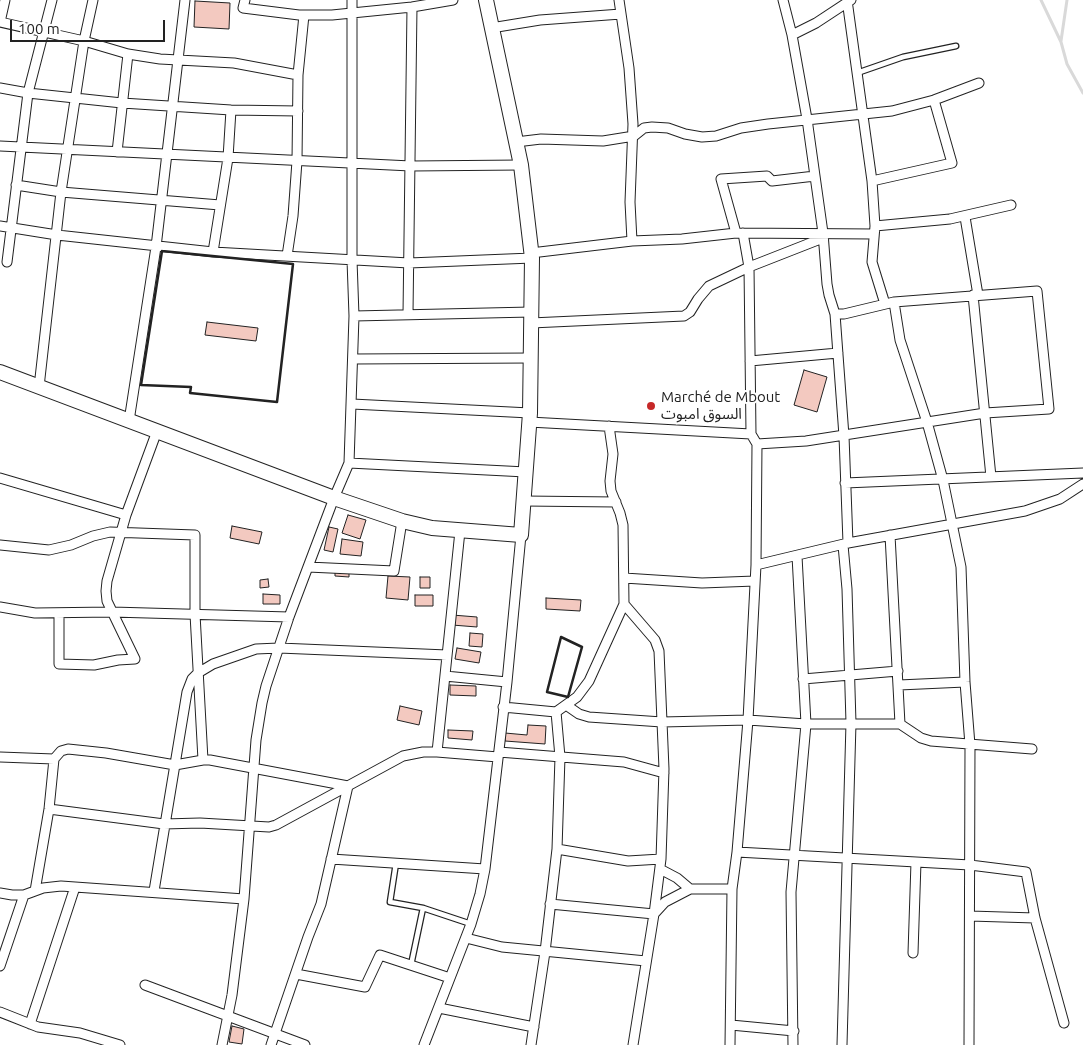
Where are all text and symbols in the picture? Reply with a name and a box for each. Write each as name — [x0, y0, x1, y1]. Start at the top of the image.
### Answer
scale bar — [12, 10, 168, 42]
text: 100 m — [18, 20, 60, 37]
place label: Marché de Mbout السوق امبوت — [661, 388, 780, 423]
marker: Marché de Mbout السوق امبوت — [645, 400, 657, 412]

